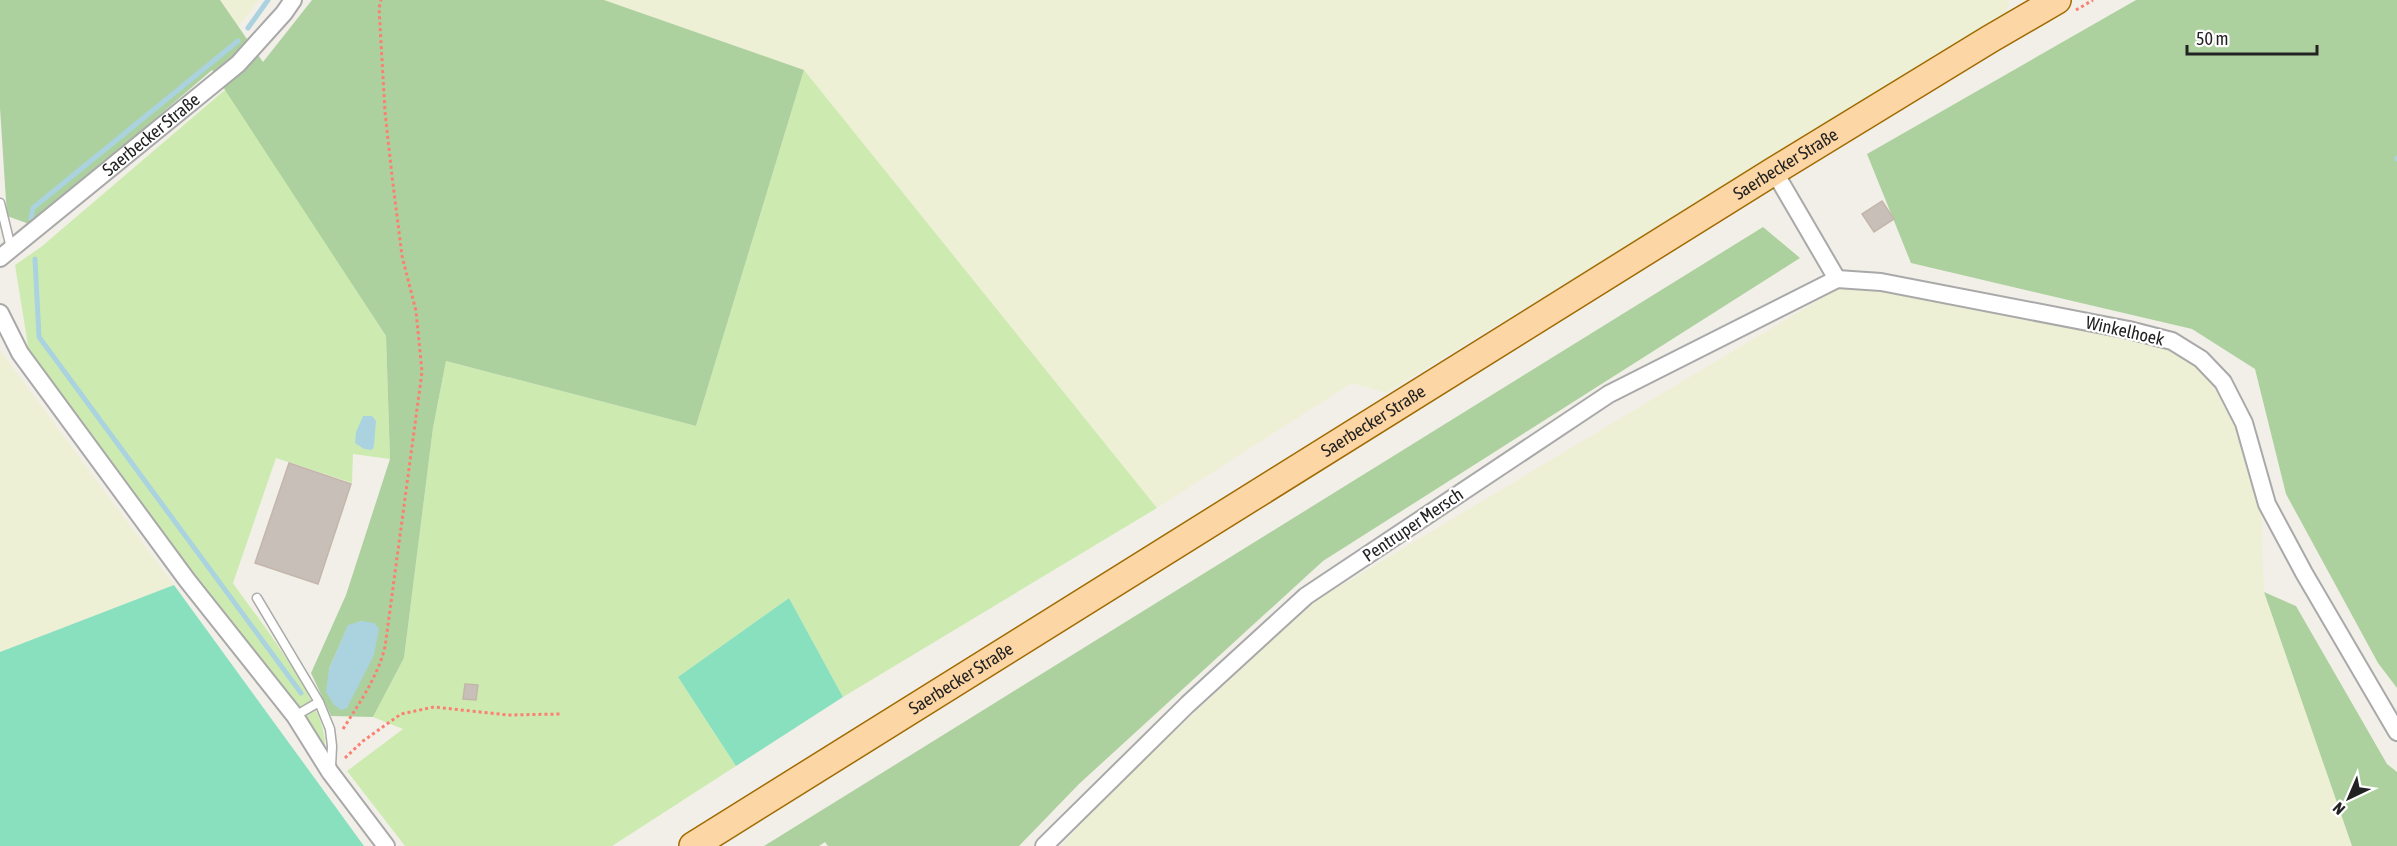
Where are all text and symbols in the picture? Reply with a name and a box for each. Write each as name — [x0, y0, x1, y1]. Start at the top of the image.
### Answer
scale bar — [2187, 18, 2318, 56]
text: 50 m — [2196, 28, 2228, 49]
street label: Saerbecker Straße — [98, 89, 204, 180]
street label: Saerbecker Straße — [1729, 124, 1842, 204]
street label: Winkelhoek — [2084, 311, 2166, 350]
street label: Saerbecker Straße — [1317, 380, 1429, 461]
street label: Pentruper Mersch — [1359, 483, 1467, 566]
street label: Saerbecker Straße — [905, 638, 1017, 719]
north arrow — [2319, 768, 2379, 828]
text: N — [2329, 799, 2348, 819]

